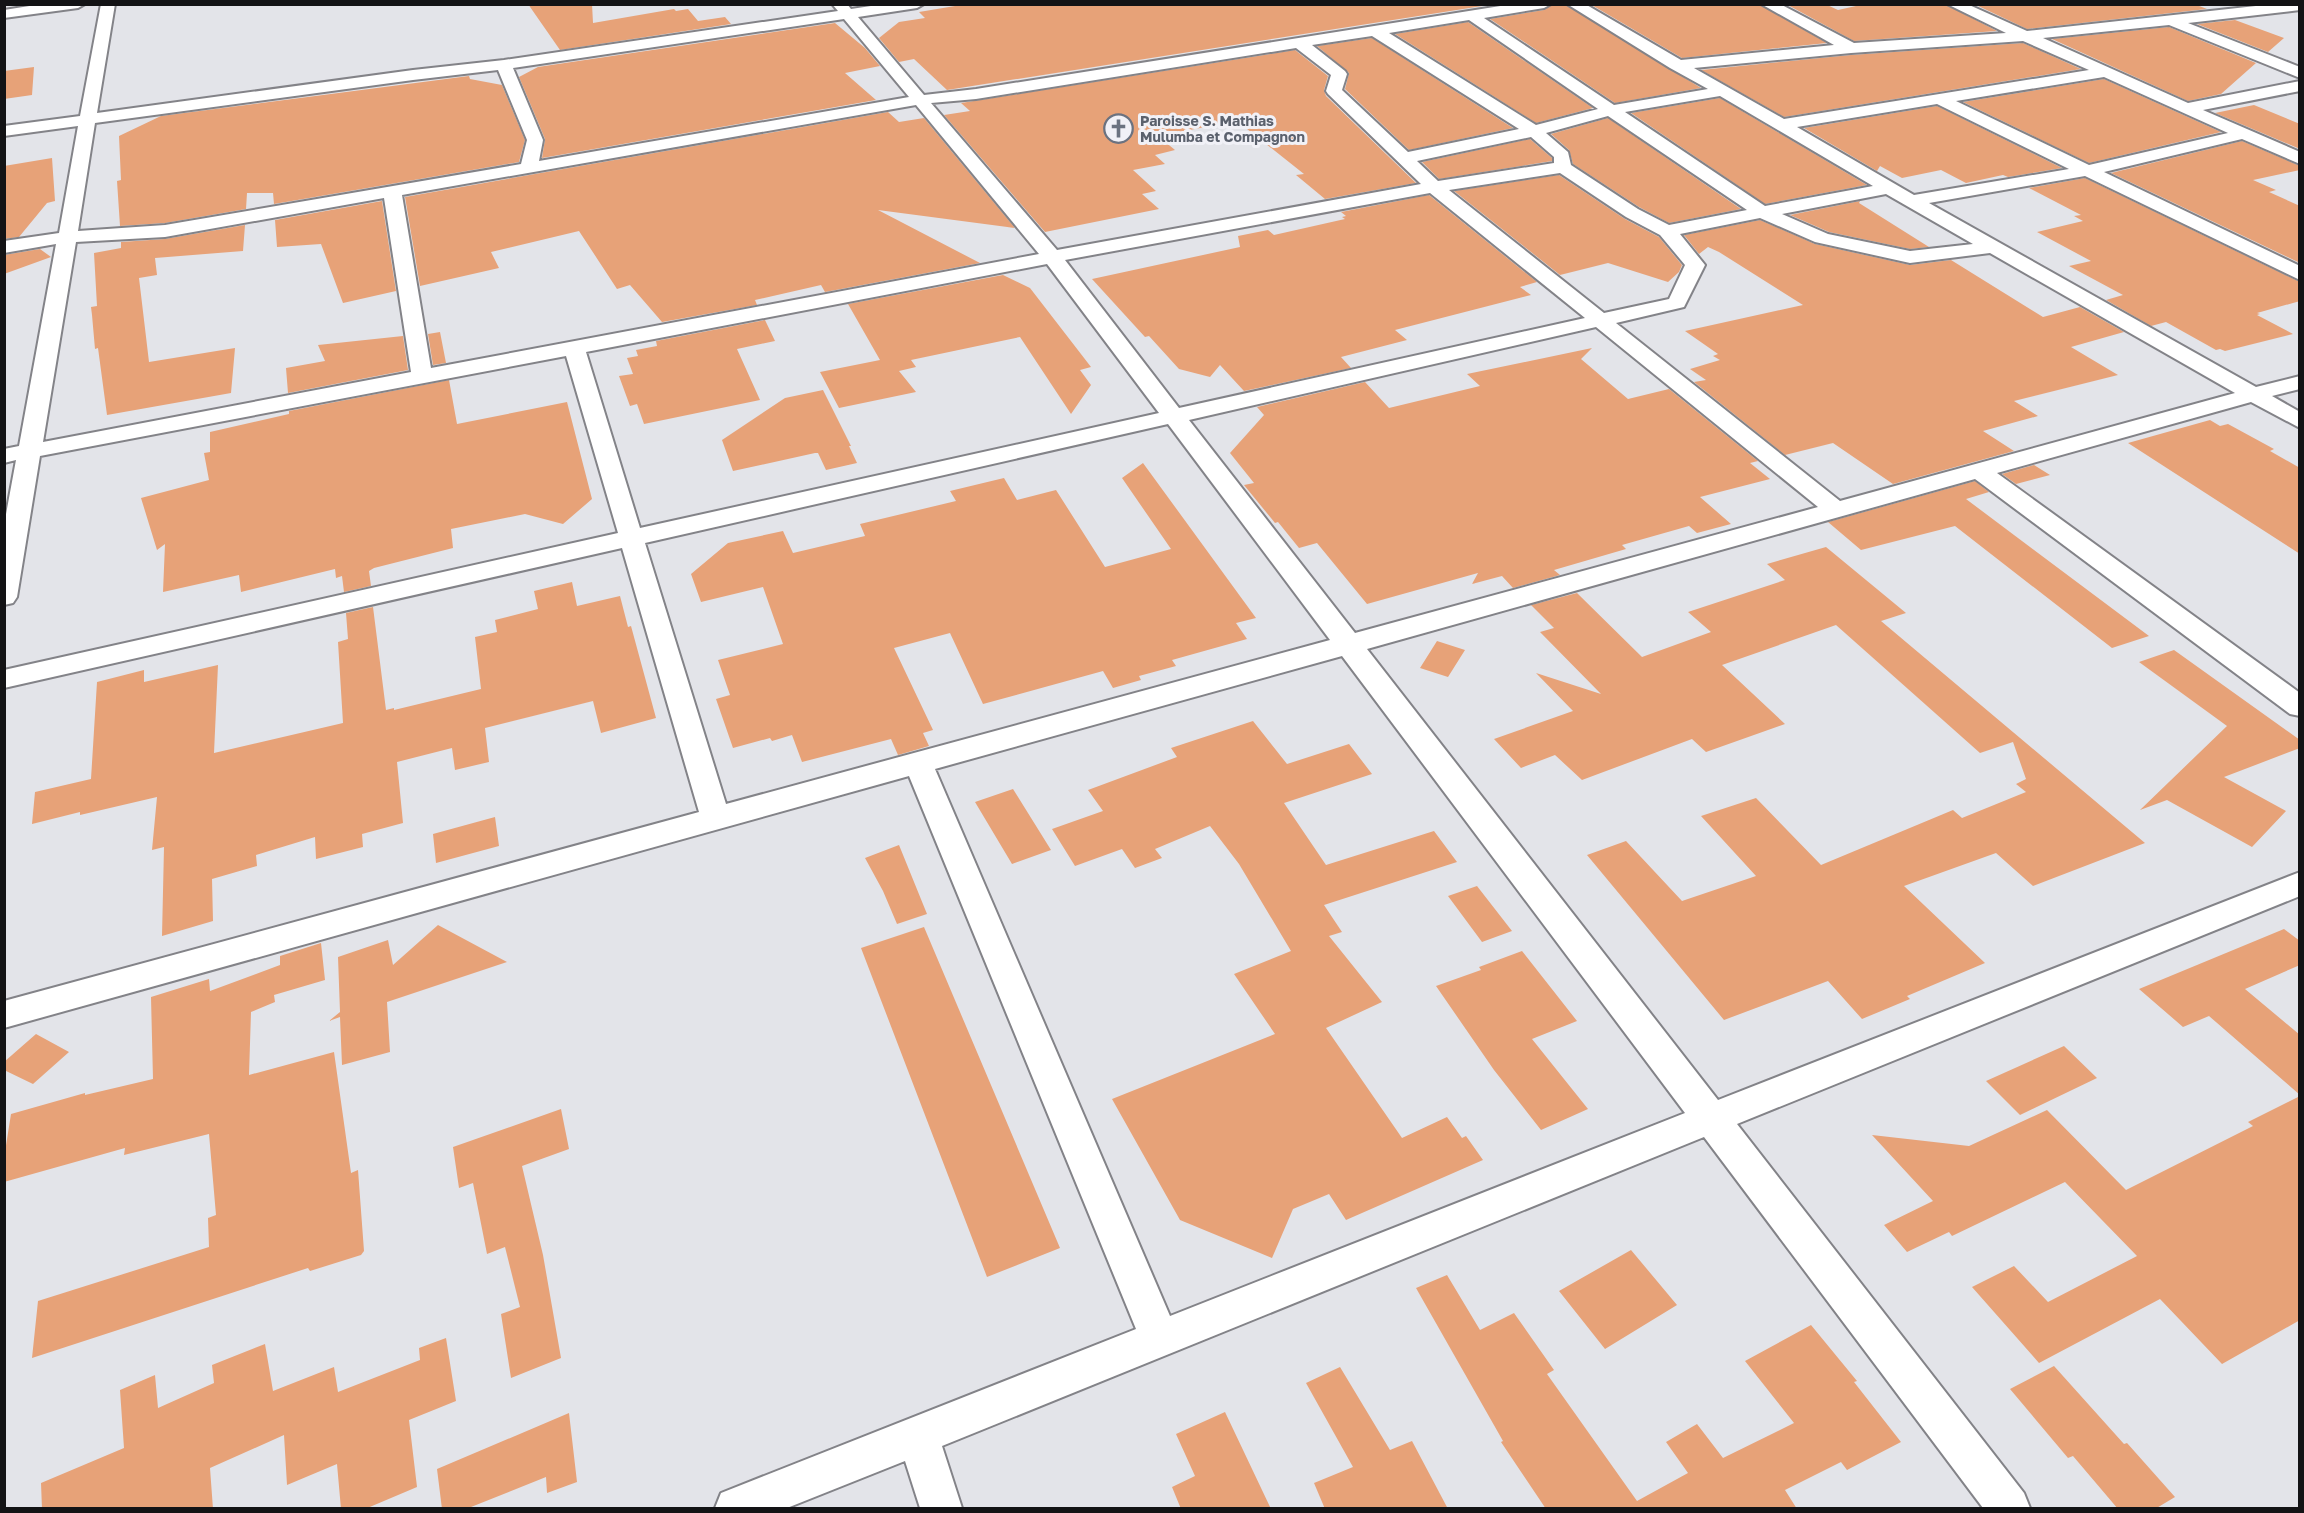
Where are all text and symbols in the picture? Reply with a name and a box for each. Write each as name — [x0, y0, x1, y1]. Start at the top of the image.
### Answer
place label: Paroisse S. Mathias Mulumba et Compagnon — [1140, 112, 1305, 145]
church icon: Paroisse S. Mathias Mulumba et Compagnon — [1103, 113, 1135, 145]

